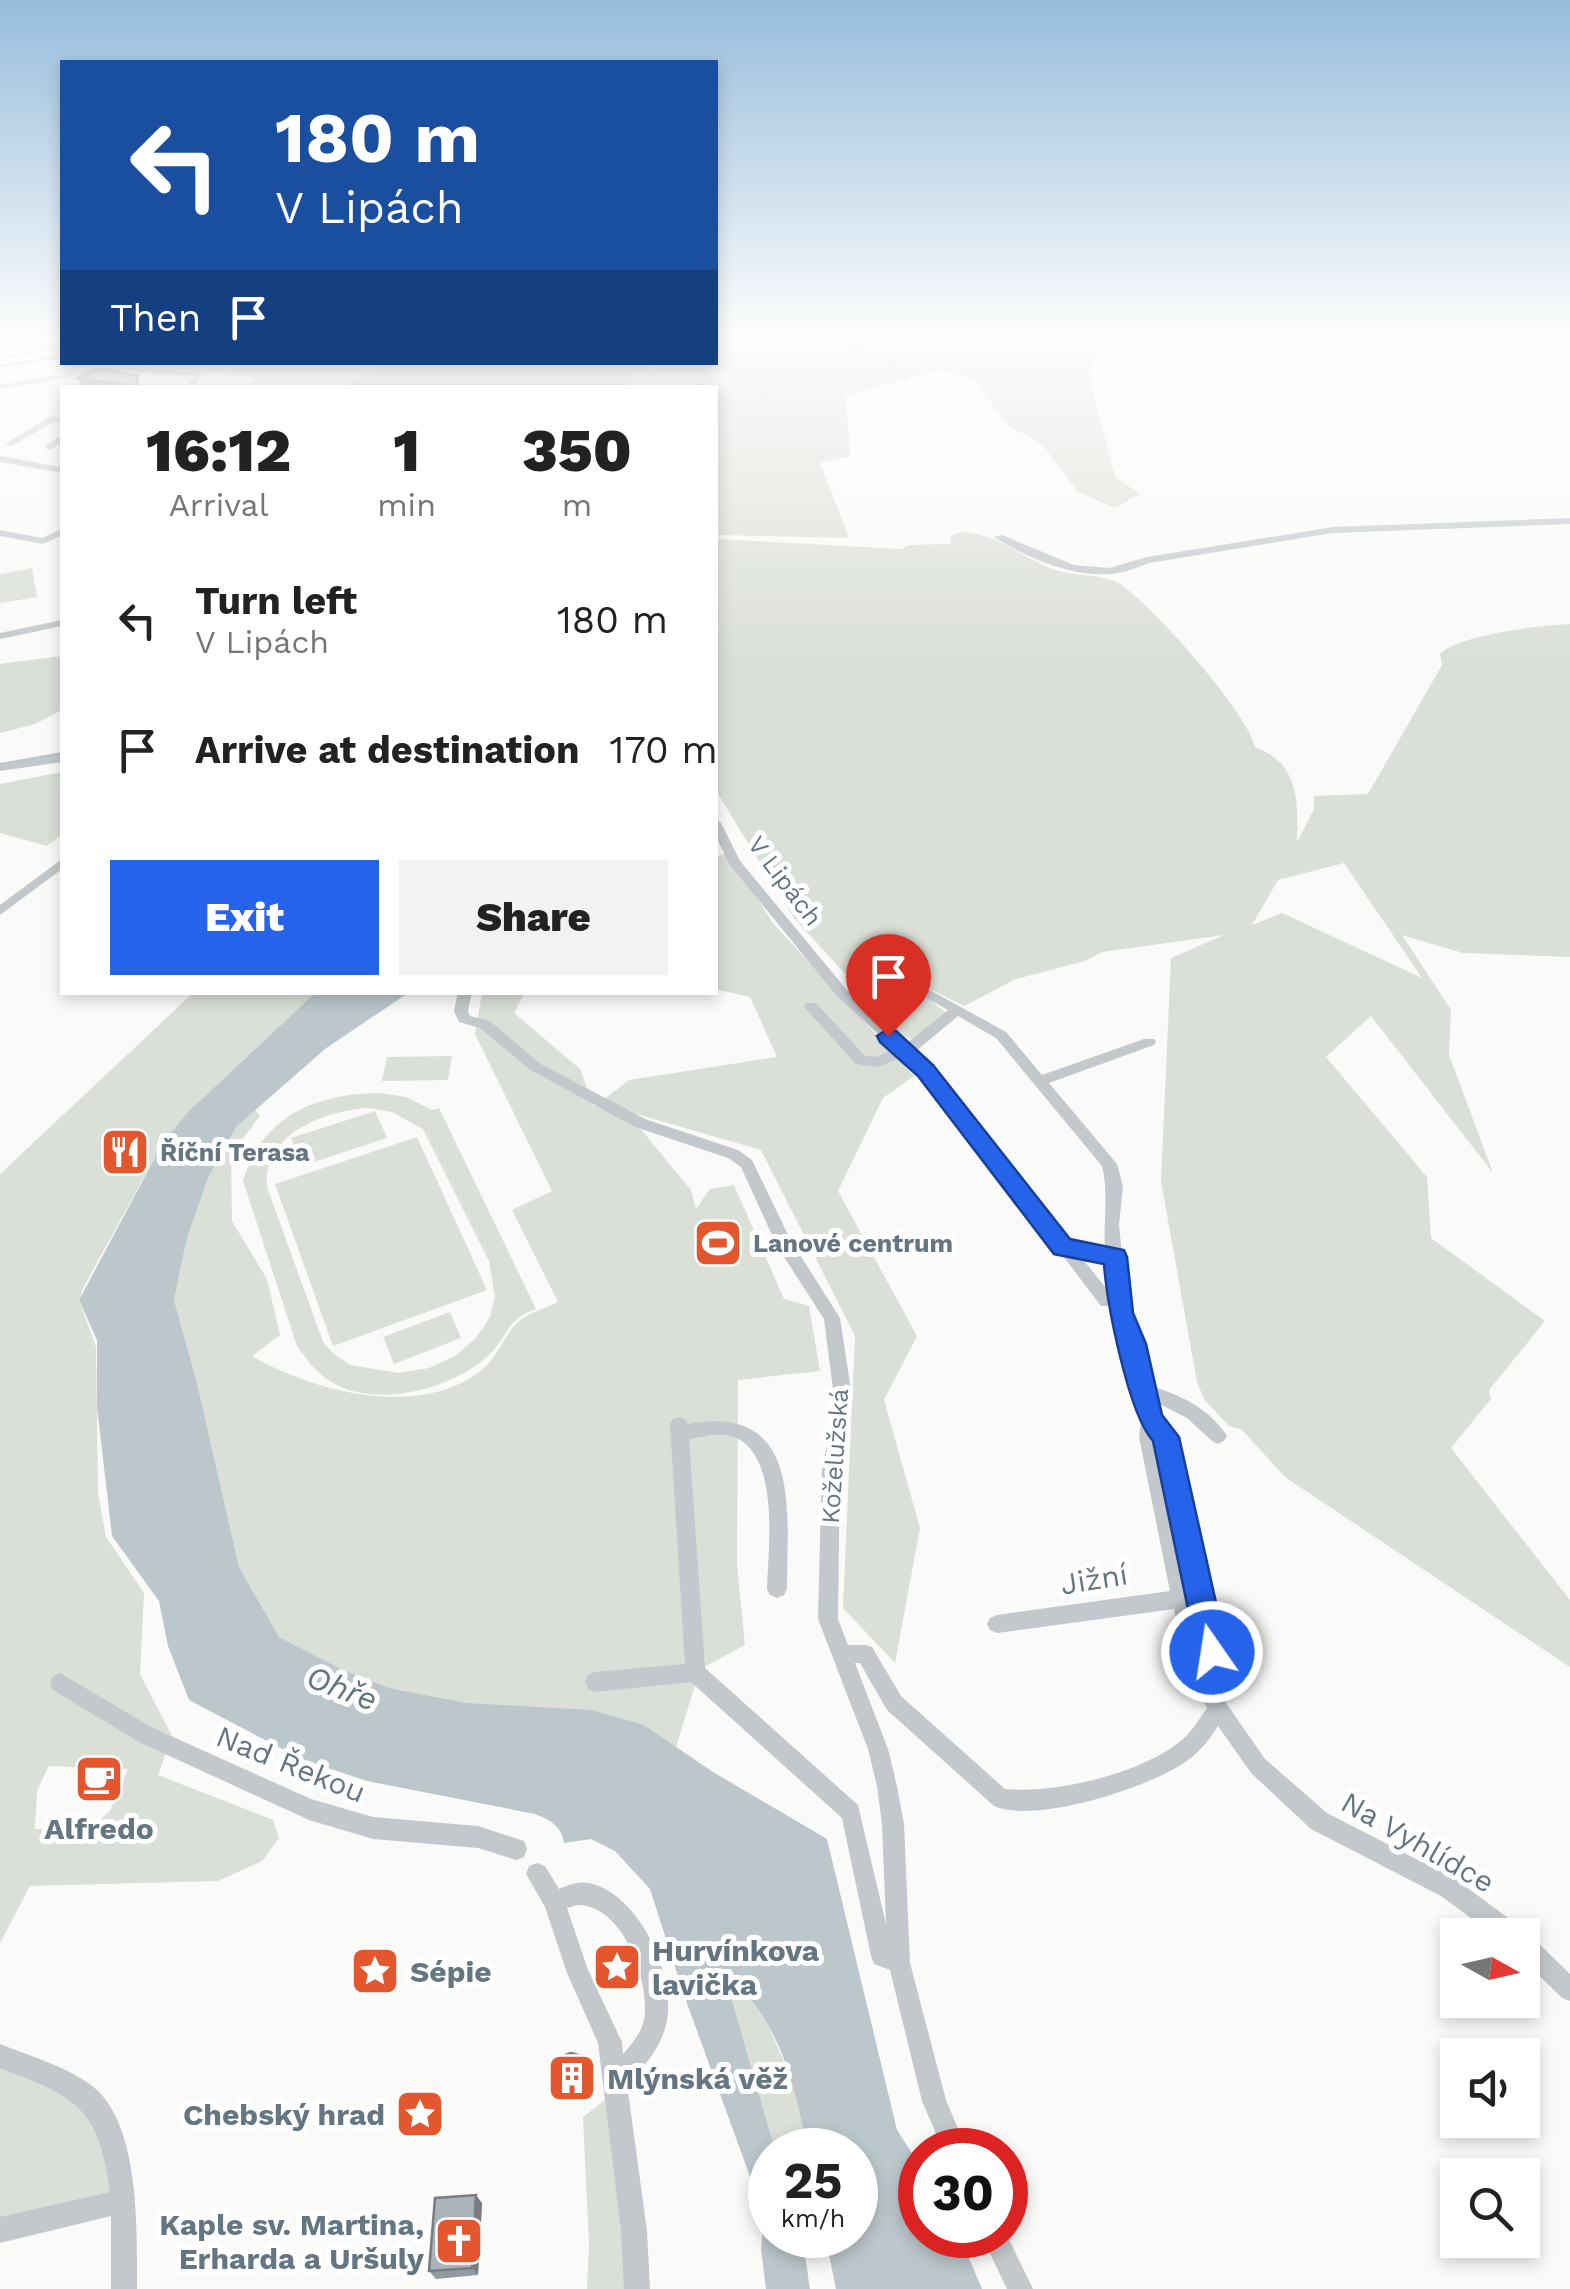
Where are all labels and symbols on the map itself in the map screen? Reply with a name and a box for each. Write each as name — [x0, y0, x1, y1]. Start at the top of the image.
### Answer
street label: V Lipách — [742, 830, 828, 932]
pin — [846, 934, 931, 1037]
restaurant icon: Říční Terasa — [99, 1126, 151, 1178]
place label: Říční Terasa — [160, 1138, 310, 1167]
sports icon: Lanové centrum — [692, 1217, 744, 1269]
place label: Lanové centrum — [753, 1229, 953, 1258]
street label: Koželužská — [816, 1387, 854, 1525]
street label: Jižní — [1058, 1556, 1130, 1602]
position arrow — [1160, 1600, 1264, 1704]
water label: Ohře — [301, 1657, 383, 1719]
street label: Nad Řekou — [211, 1718, 371, 1810]
cafe icon: Alfredo — [73, 1753, 125, 1805]
street label: Na Vyhlídce — [1335, 1784, 1501, 1900]
place label: Alfredo — [44, 1811, 154, 1846]
north arrow — [1440, 1918, 1540, 2018]
place label: Hurvínkova lavička — [652, 1933, 820, 2002]
place icon: Hurvínkova lavička — [591, 1941, 643, 1993]
place icon: Sépie — [349, 1945, 401, 1997]
place label: Sépie — [410, 1954, 492, 1989]
building icon: Mlýnská věž — [546, 2052, 598, 2104]
place label: Mlýnská věž — [607, 2061, 788, 2096]
place icon: Chebský hrad — [394, 2088, 446, 2140]
place label: Chebský hrad — [183, 2097, 385, 2132]
speed limit sign: 30 — [898, 2128, 1028, 2258]
place label: Kaple sv. Martina, Erharda a Uršuly — [159, 2207, 424, 2276]
church icon: Kaple sv. Martina, Erharda a Uršuly — [433, 2215, 485, 2267]

